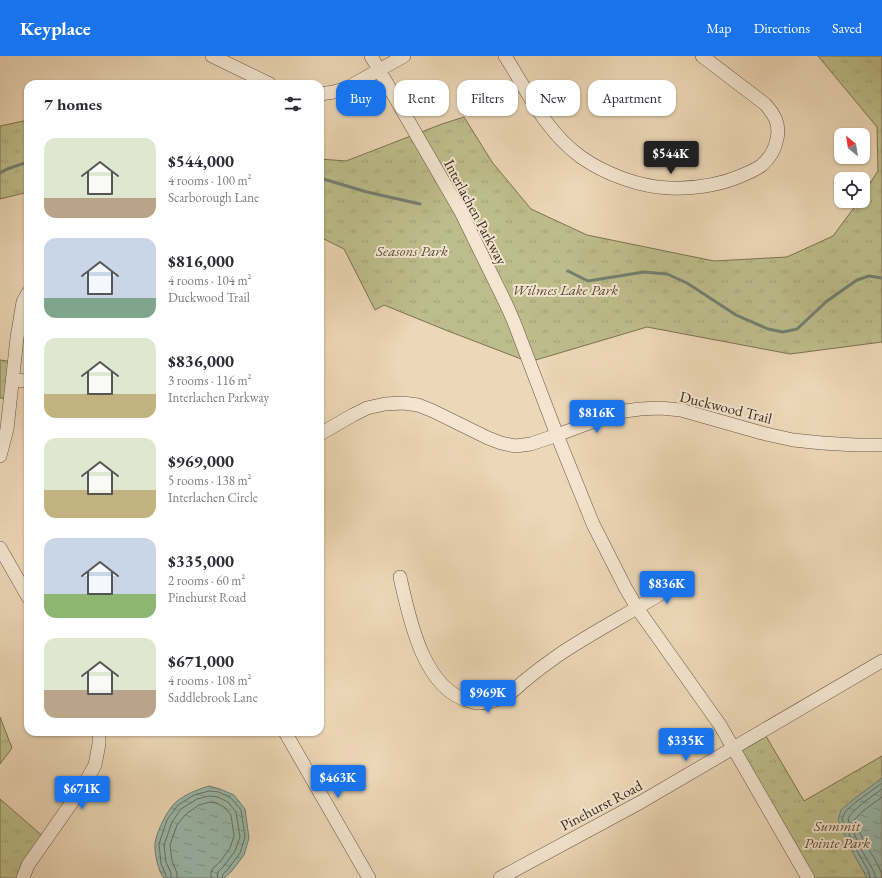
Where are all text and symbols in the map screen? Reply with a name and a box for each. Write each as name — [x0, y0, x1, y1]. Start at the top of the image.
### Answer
text: Keyplace — [20, 16, 91, 41]
text: Map — [706, 19, 732, 37]
text: Directions — [754, 19, 810, 37]
text: Saved — [832, 19, 862, 37]
chip: Buy — [336, 80, 386, 116]
chip: Rent — [394, 80, 449, 116]
chip: Filters — [457, 80, 518, 116]
chip: New — [526, 80, 580, 116]
chip: Apartment — [588, 80, 676, 116]
text: 7 homes — [44, 93, 102, 115]
icon: filters — [282, 93, 304, 115]
north arrow — [834, 128, 870, 164]
map controls — [834, 128, 870, 208]
pin: $544K — [643, 141, 699, 175]
text: $544K — [653, 145, 689, 162]
text: $544,000 — [168, 150, 234, 172]
icon: home — [76, 154, 124, 202]
street label: Interlachen Parkway — [440, 156, 512, 268]
text: 4 rooms · 100 m² — [168, 172, 252, 189]
button: locate — [834, 172, 870, 208]
text: Scarborough Lane — [168, 189, 259, 206]
park label: Seasons Park — [375, 241, 448, 260]
text: $816,000 — [168, 250, 234, 272]
icon: home — [76, 254, 124, 302]
text: 4 rooms · 104 m² — [168, 272, 252, 289]
park label: Wilmes Lake Park — [512, 280, 618, 299]
text: Duckwood Trail — [168, 289, 250, 306]
text: $836,000 — [168, 350, 234, 372]
icon: home — [76, 354, 124, 402]
text: 3 rooms · 116 m² — [168, 372, 252, 389]
street label: Duckwood Trail — [678, 386, 775, 428]
text: Interlachen Parkway — [168, 389, 269, 406]
pin: $816K — [569, 400, 625, 434]
text: $816K — [579, 404, 615, 421]
text: $969,000 — [168, 450, 234, 472]
icon: home — [76, 454, 124, 502]
text: 5 rooms · 138 m² — [168, 472, 252, 489]
text: Interlachen Circle — [168, 489, 258, 506]
text: $335,000 — [168, 550, 234, 572]
icon: home — [76, 554, 124, 602]
pin: $836K — [639, 571, 695, 605]
text: 2 rooms · 60 m² — [168, 572, 245, 589]
text: $836K — [649, 575, 685, 592]
text: Pinehurst Road — [168, 589, 246, 606]
text: $671,000 — [168, 650, 234, 672]
icon: home — [76, 654, 124, 702]
text: 4 rooms · 108 m² — [168, 672, 252, 689]
pin: $969K — [460, 680, 516, 714]
text: $969K — [470, 684, 506, 701]
text: Saddlebrook Lane — [168, 689, 258, 706]
pin: $335K — [658, 728, 714, 762]
text: $335K — [668, 732, 704, 749]
pin: $463K — [310, 765, 366, 799]
text: $463K — [320, 769, 356, 786]
street label: Pinehurst Road — [557, 775, 646, 835]
pin: $671K — [54, 776, 110, 810]
text: $671K — [64, 780, 100, 797]
park label: Summit Pointe Park — [804, 816, 870, 852]

